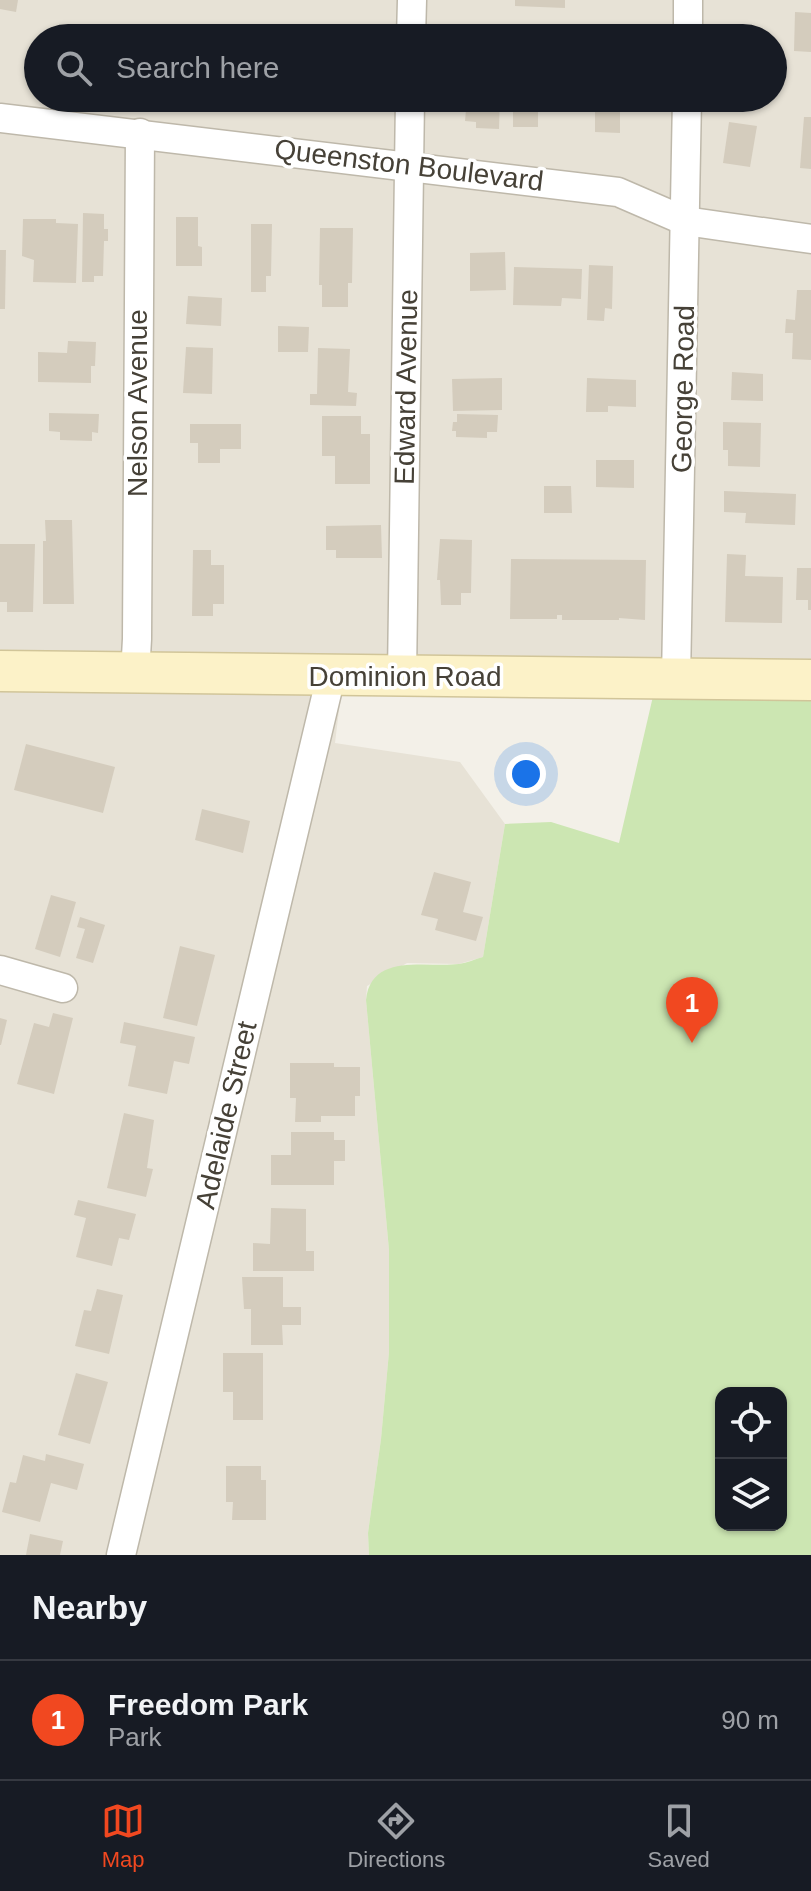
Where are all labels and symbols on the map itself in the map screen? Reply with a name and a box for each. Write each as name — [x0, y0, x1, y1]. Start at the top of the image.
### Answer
street label: Queenston Boulevard — [273, 133, 545, 197]
street label: Edward Avenue — [389, 289, 423, 485]
street label: George Road — [666, 305, 700, 473]
street label: Nelson Avenue — [122, 309, 153, 497]
street label: Dominion Road — [309, 661, 502, 692]
your location — [506, 754, 546, 794]
pin: 1 — [666, 977, 718, 1043]
street label: Adelaide Street — [189, 1018, 263, 1212]

